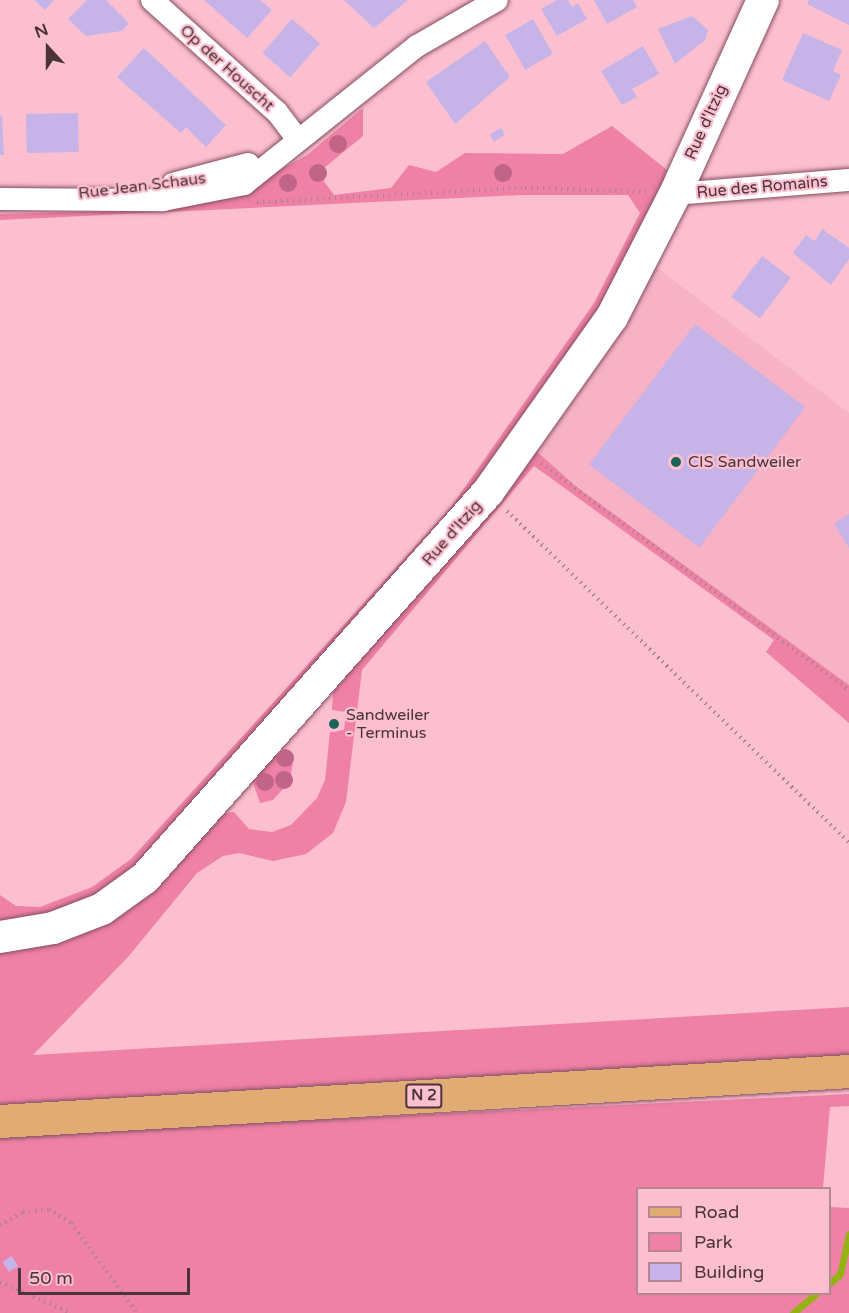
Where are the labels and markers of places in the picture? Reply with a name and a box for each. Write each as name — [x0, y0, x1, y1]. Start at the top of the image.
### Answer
place label: CIS Sandweiler — [688, 452, 801, 472]
marker: CIS Sandweiler — [669, 455, 683, 469]
place label: Sandweiler - Terminus — [346, 705, 429, 743]
marker: Sandweiler - Terminus — [327, 717, 341, 731]

